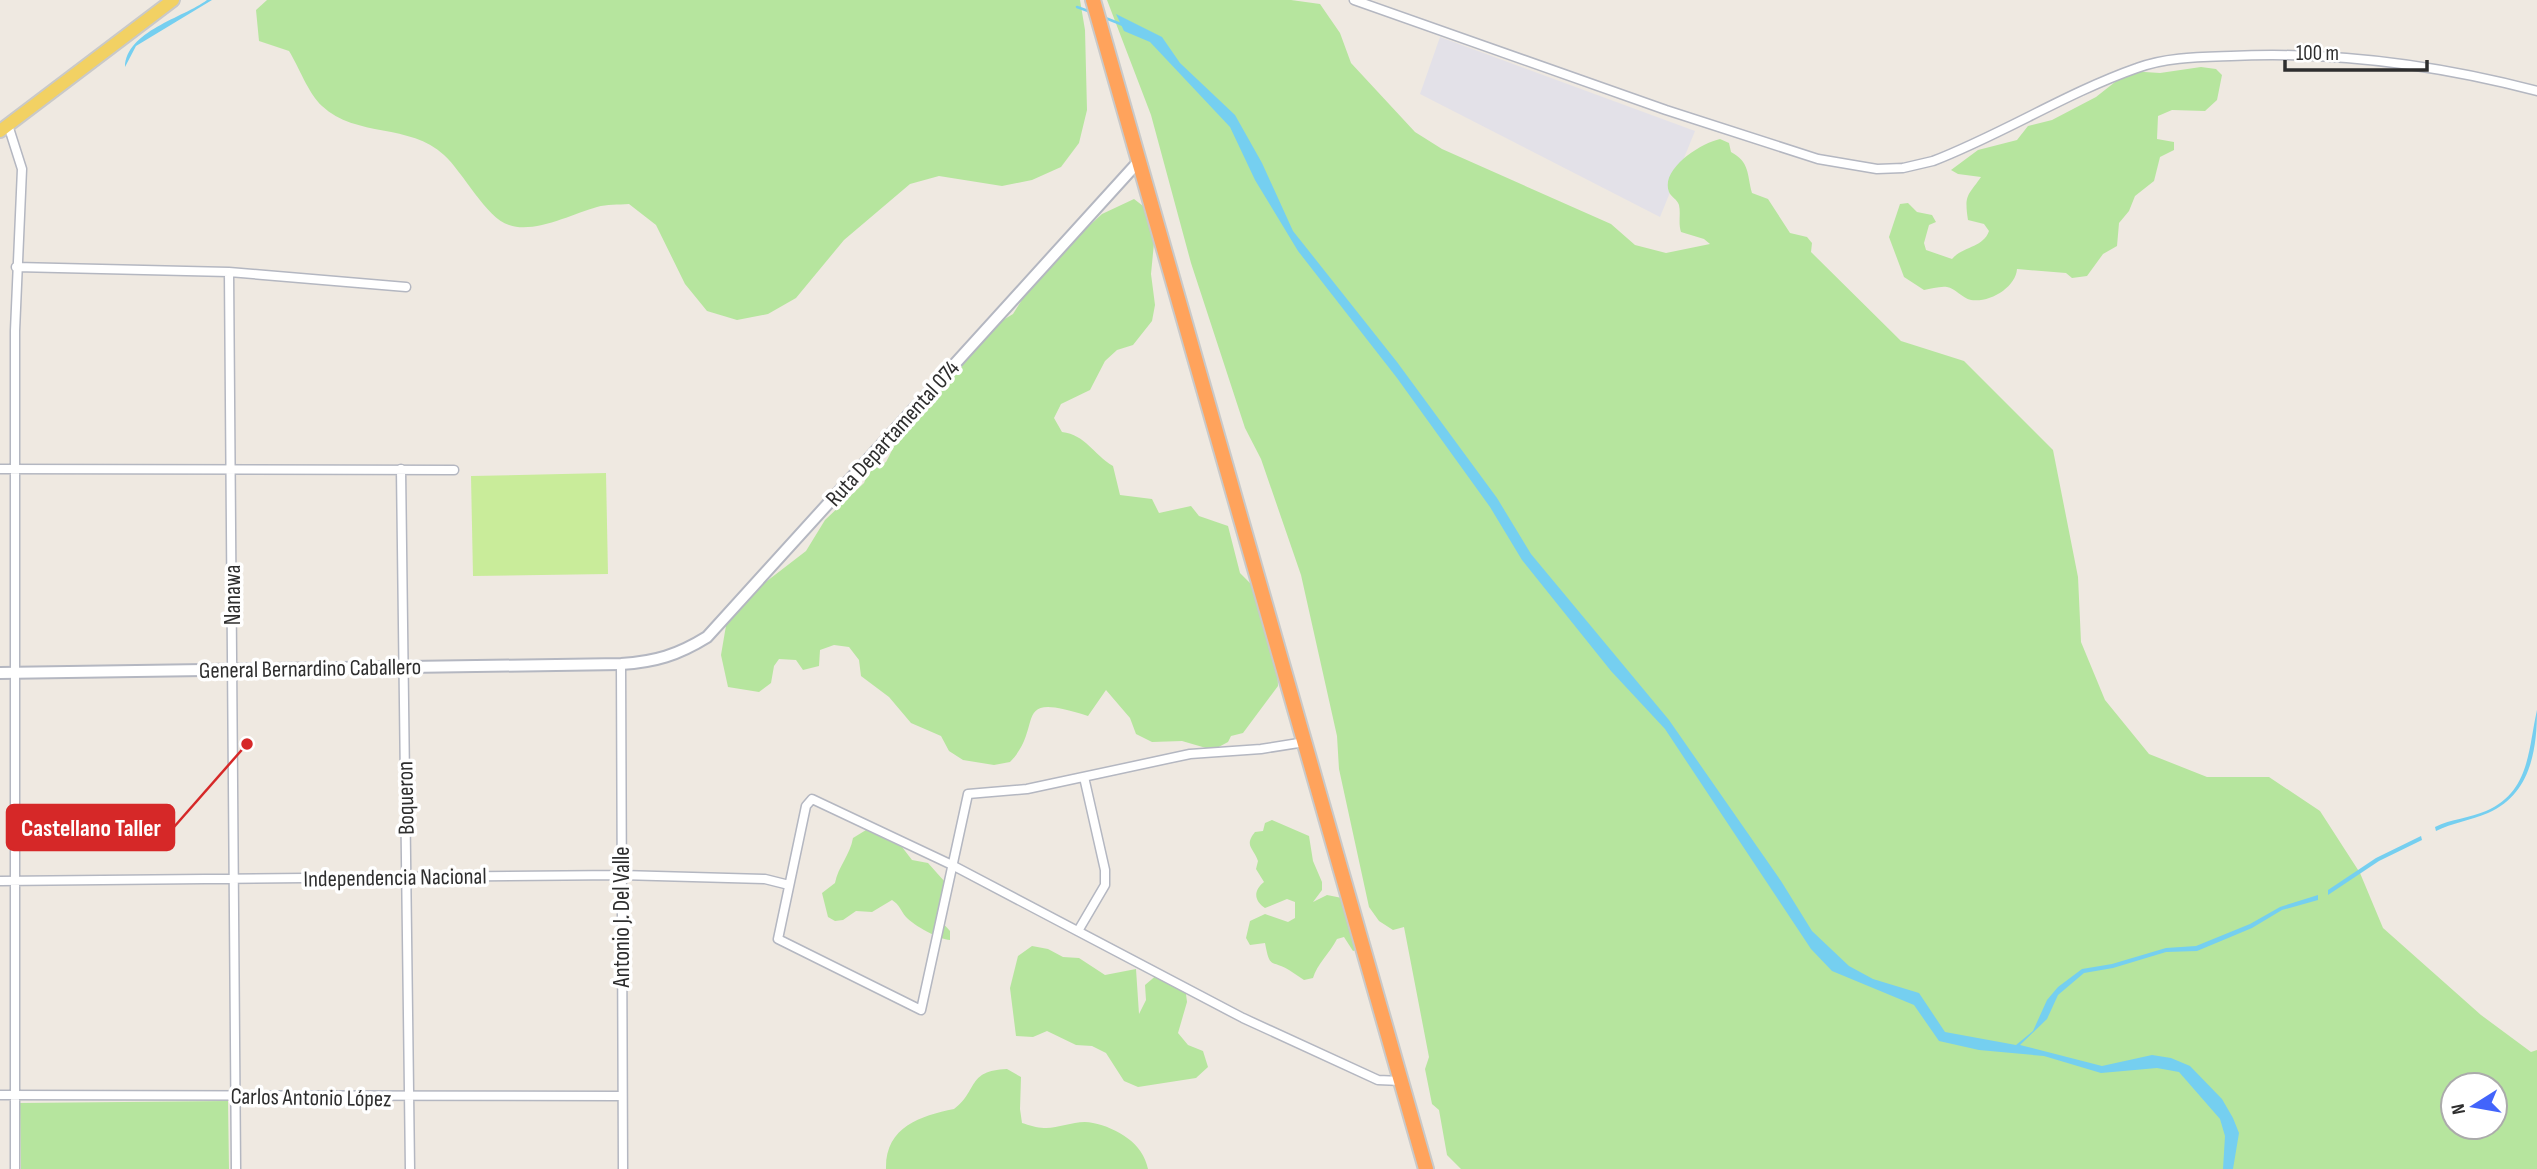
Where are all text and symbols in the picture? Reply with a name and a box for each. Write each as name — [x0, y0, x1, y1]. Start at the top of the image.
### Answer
scale bar — [2285, 28, 2427, 72]
text: 100 m — [2296, 41, 2339, 66]
street label: Ruta Departamental 074 — [820, 355, 966, 512]
street label: Nanawa — [219, 565, 247, 625]
street label: General Bernardino Caballero — [199, 653, 421, 685]
street label: Boqueron — [391, 761, 421, 835]
callout: Castellano Taller — [7, 805, 174, 850]
text: Castellano Taller — [21, 814, 161, 843]
street label: Antonio J. Del Valle — [608, 846, 636, 989]
street label: Independencia Nacional — [303, 862, 487, 894]
north arrow — [2439, 1071, 2509, 1141]
street label: Carlos Antonio López — [230, 1083, 392, 1113]
text: N — [2447, 1102, 2471, 1116]

